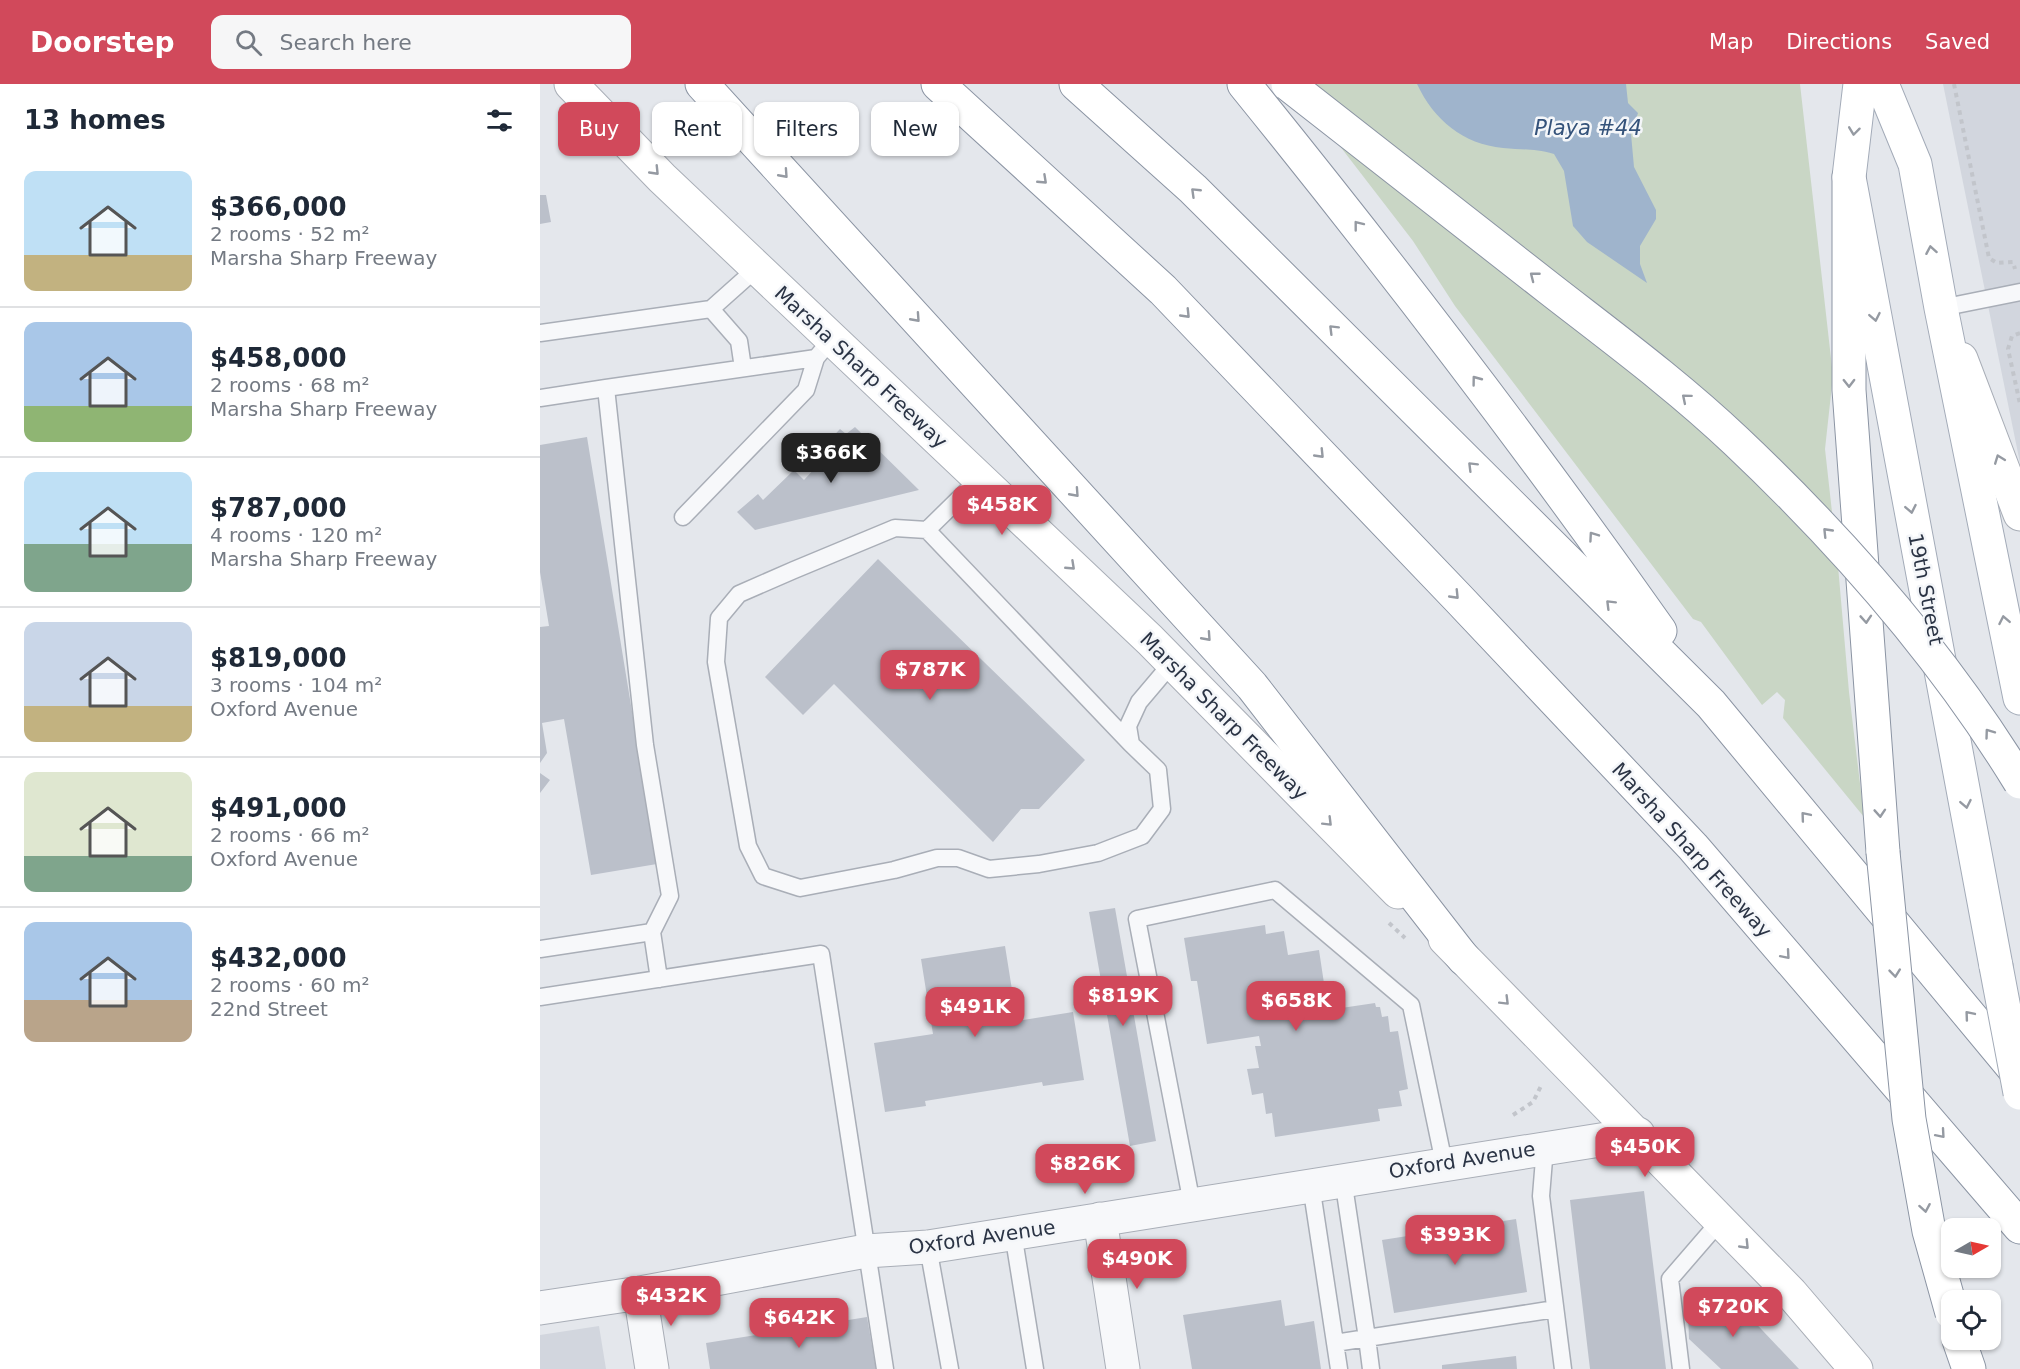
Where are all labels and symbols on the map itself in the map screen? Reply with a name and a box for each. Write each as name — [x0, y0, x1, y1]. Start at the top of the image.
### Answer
water label: Playa #44 — [1534, 116, 1642, 140]
one-way arrow — [1849, 126, 1861, 135]
one-way arrow — [648, 165, 659, 175]
one-way arrow — [777, 167, 788, 177]
one-way arrow — [1037, 173, 1047, 184]
one-way arrow — [1191, 188, 1202, 199]
one-way arrow — [1354, 220, 1365, 231]
one-way arrow — [1925, 246, 1938, 256]
one-way arrow — [1529, 272, 1540, 283]
street label: Marsha Sharp Freeway — [770, 281, 952, 453]
one-way arrow — [1178, 306, 1189, 317]
one-way arrow — [909, 311, 920, 322]
one-way arrow — [1868, 312, 1881, 322]
one-way arrow — [1330, 325, 1340, 336]
one-way arrow — [1473, 375, 1484, 386]
one-way arrow — [1843, 378, 1855, 387]
one-way arrow — [1682, 394, 1693, 405]
pin: $366K — [789, 433, 873, 484]
one-way arrow — [1313, 447, 1324, 458]
one-way arrow — [1994, 455, 2006, 466]
one-way arrow — [1468, 463, 1479, 474]
pin: $458K — [960, 485, 1044, 536]
one-way arrow — [1068, 486, 1079, 497]
one-way arrow — [1904, 504, 1917, 514]
one-way arrow — [1823, 528, 1834, 539]
street label: 19th Street — [1903, 531, 1949, 647]
one-way arrow — [1589, 532, 1600, 543]
one-way arrow — [1064, 559, 1074, 570]
one-way arrow — [1448, 588, 1459, 599]
one-way arrow — [1606, 600, 1617, 610]
one-way arrow — [1859, 614, 1872, 624]
one-way arrow — [1998, 615, 2011, 625]
street label: Marsha Sharp Freeway — [1135, 627, 1313, 805]
one-way arrow — [1200, 630, 1211, 641]
pin: $787K — [888, 650, 972, 701]
one-way arrow — [1985, 728, 1996, 739]
street label: Marsha Sharp Freeway — [1607, 758, 1777, 943]
one-way arrow — [1959, 798, 1972, 808]
one-way arrow — [1874, 809, 1887, 818]
one-way arrow — [1801, 812, 1812, 823]
one-way arrow — [1321, 814, 1332, 825]
one-way arrow — [1779, 948, 1790, 959]
one-way arrow — [1888, 968, 1901, 977]
pin: $819K — [1081, 976, 1165, 1027]
pin: $658K — [1254, 981, 1338, 1032]
pin: $491K — [933, 987, 1017, 1038]
one-way arrow — [1498, 993, 1509, 1004]
one-way arrow — [1966, 1011, 1977, 1022]
pin: $450K — [1603, 1127, 1687, 1178]
one-way arrow — [1934, 1127, 1945, 1138]
street label: Oxford Avenue — [1387, 1137, 1537, 1183]
pin: $826K — [1043, 1144, 1127, 1195]
one-way arrow — [1918, 1202, 1931, 1212]
street label: Oxford Avenue — [907, 1215, 1057, 1259]
pin: $393K — [1413, 1215, 1497, 1266]
north arrow — [1941, 1218, 2001, 1278]
one-way arrow — [1737, 1237, 1748, 1248]
pin: $490K — [1095, 1239, 1179, 1290]
pin: $432K — [629, 1276, 713, 1327]
pin: $720K — [1691, 1287, 1775, 1338]
pin: $642K — [757, 1298, 841, 1349]

